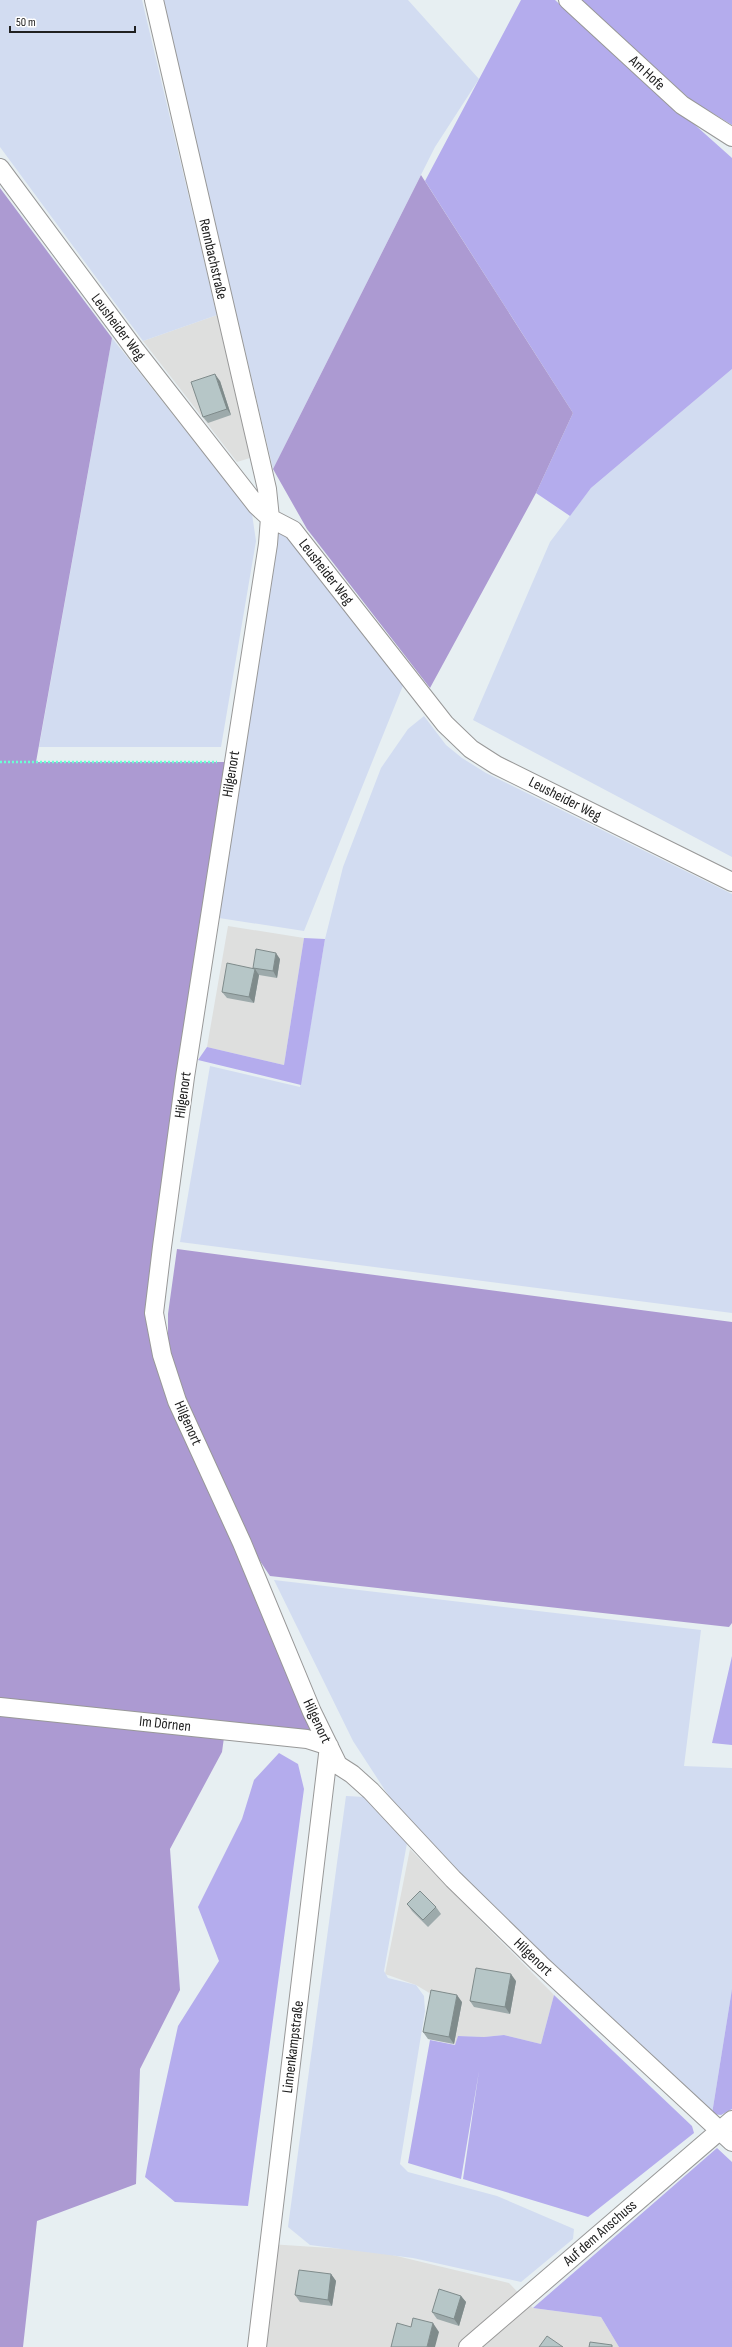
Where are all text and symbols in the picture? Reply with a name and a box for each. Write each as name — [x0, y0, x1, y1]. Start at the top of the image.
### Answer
scale bar — [10, 8, 135, 34]
text: 50 m — [16, 15, 36, 30]
street label: Am Hofe — [624, 51, 669, 94]
street label: Rennbachstraße — [195, 217, 231, 301]
street label: Leusheider Weg — [87, 290, 149, 364]
street label: Leusheider Weg — [294, 535, 358, 609]
street label: Hilgenort — [218, 749, 244, 799]
street label: Leusheider Weg — [526, 773, 604, 825]
street label: Hilgenort — [170, 1070, 196, 1120]
street label: Hilgenort — [170, 1398, 206, 1449]
street label: Hilgenort — [298, 1696, 336, 1747]
street label: Im Dörnen — [138, 1712, 192, 1736]
street label: Hilgenort — [510, 1934, 557, 1980]
street label: Linnenkampstraße — [278, 2000, 308, 2094]
street label: Auf dem Anschuss — [558, 2196, 641, 2271]

